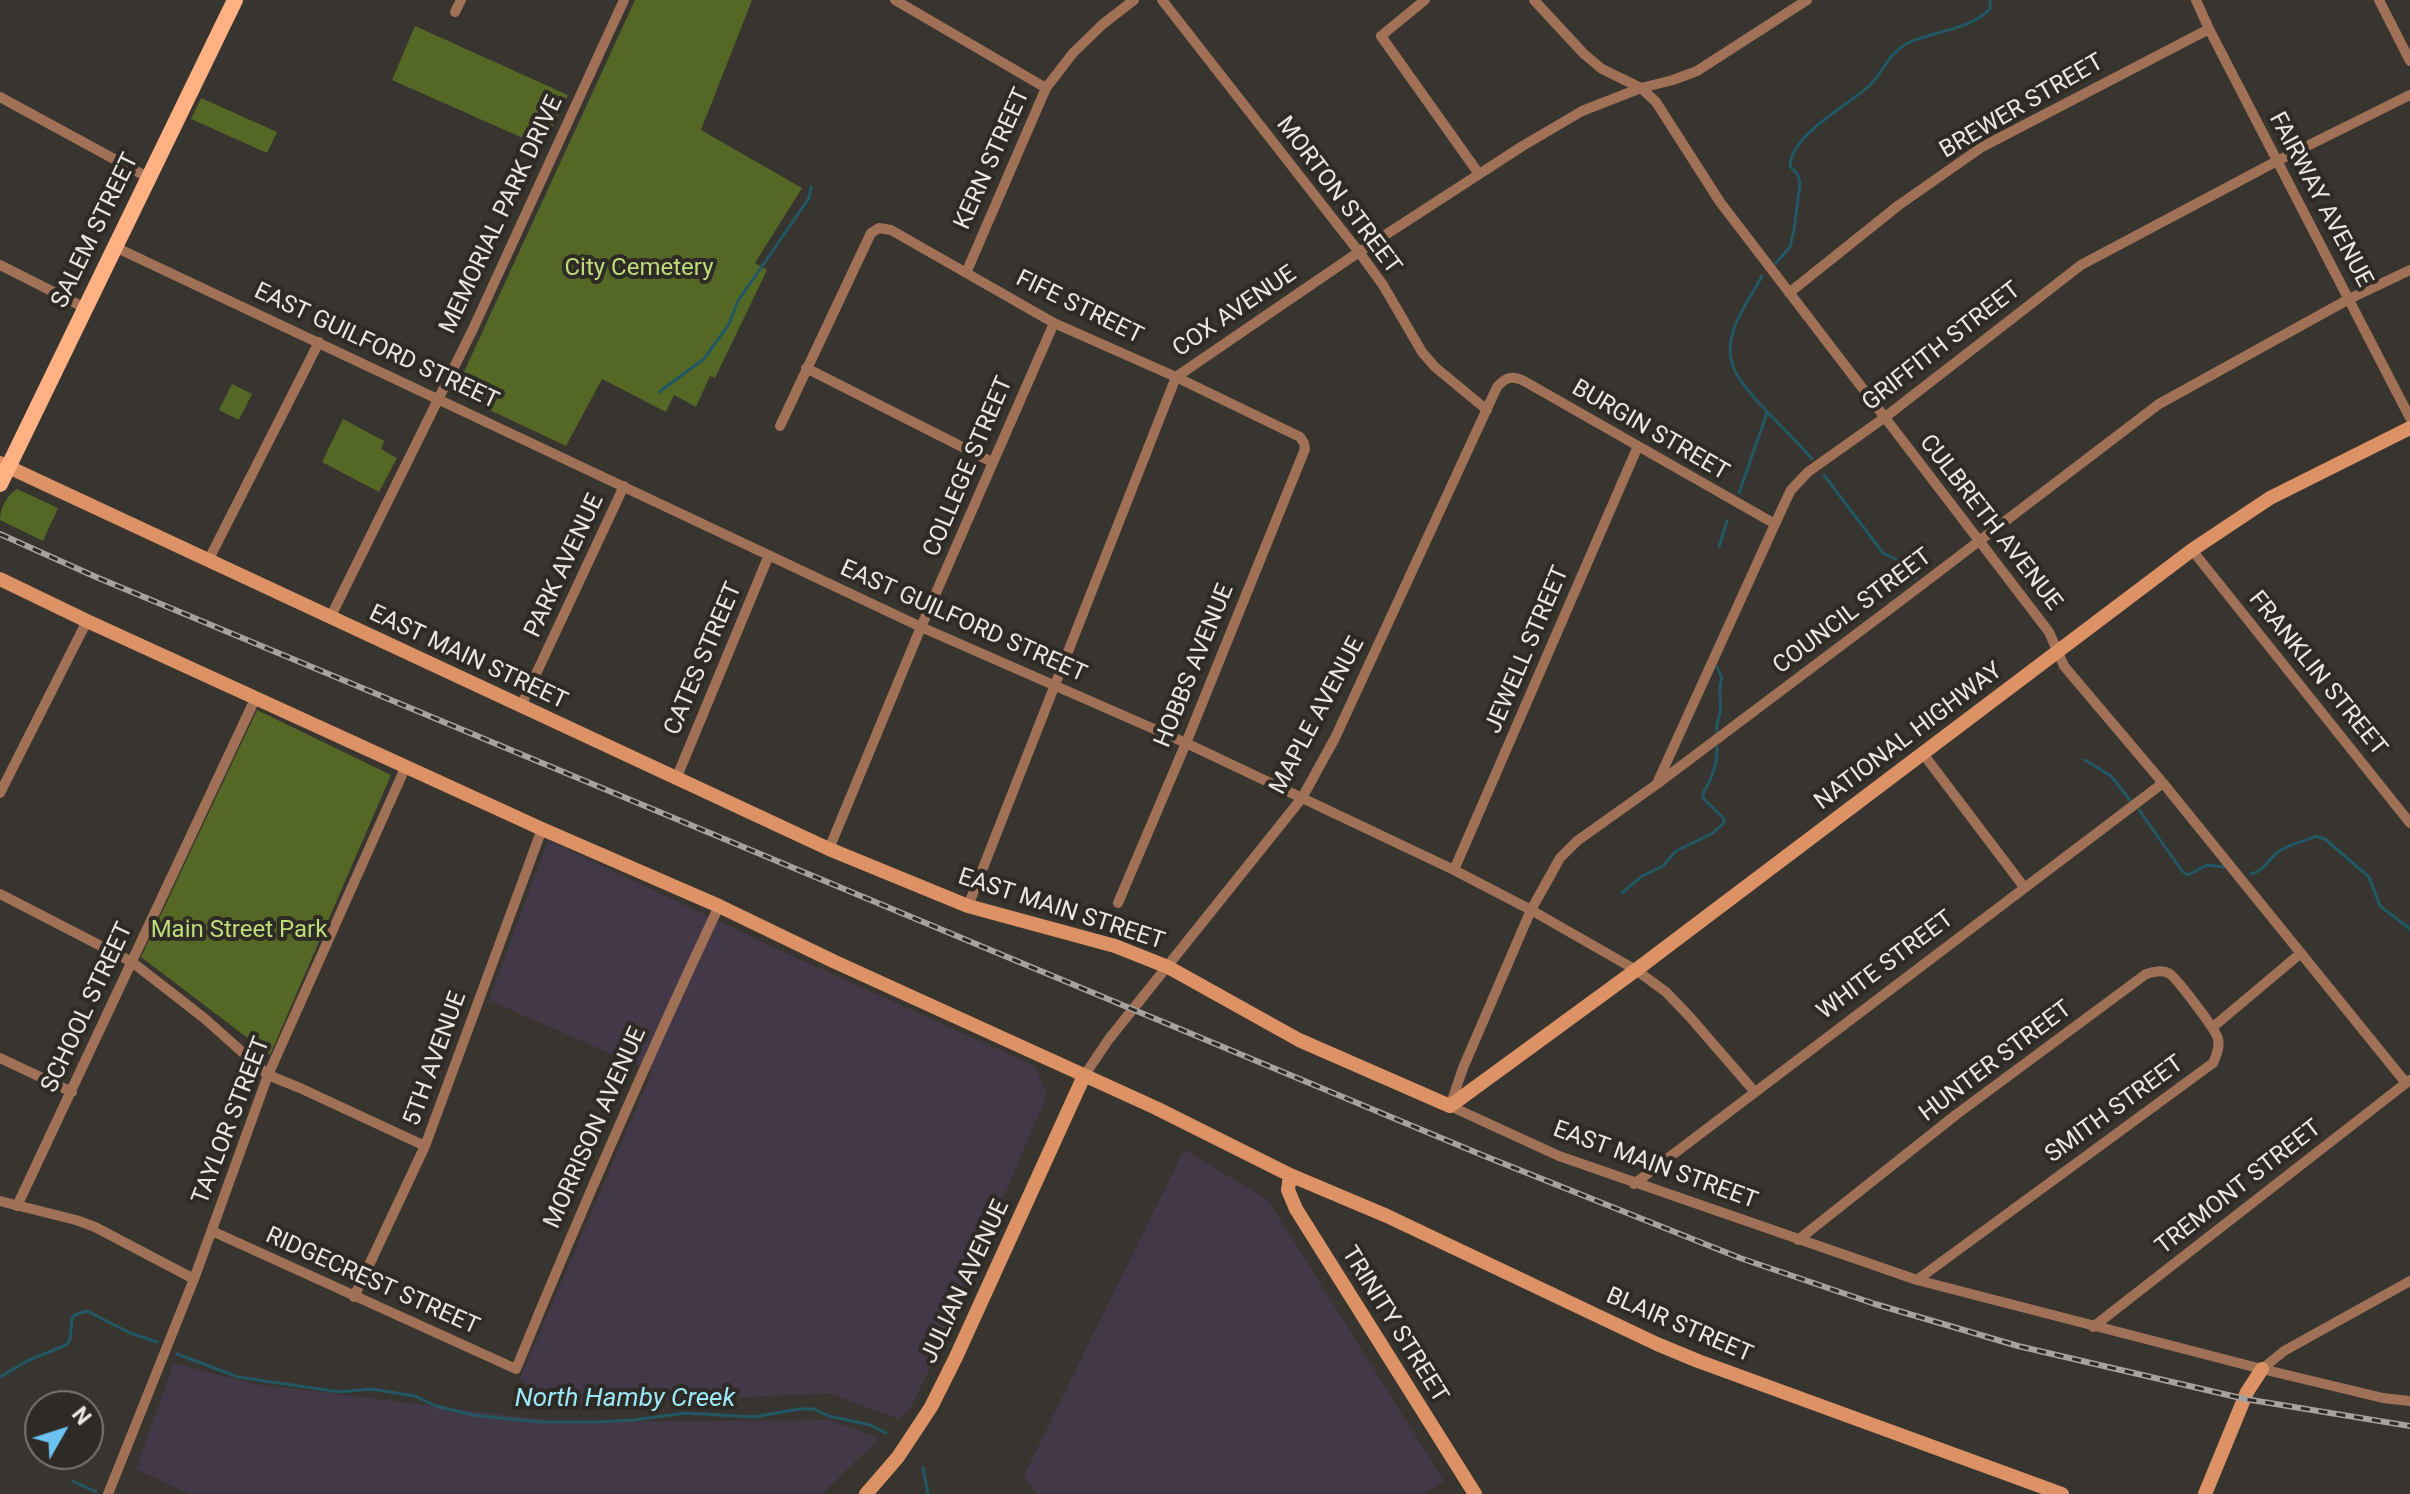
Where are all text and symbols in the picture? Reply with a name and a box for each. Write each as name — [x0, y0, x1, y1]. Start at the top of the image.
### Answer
street label: BREWER STREET — [1935, 48, 2109, 166]
street label: KERN STREET — [949, 84, 1037, 234]
street label: MEMORIAL PARK DRIVE — [434, 92, 570, 338]
street label: FAIRWAY AVENUE — [2262, 108, 2378, 292]
street label: MORTON STREET — [1269, 111, 1407, 281]
street label: SALEM STREET — [46, 149, 146, 313]
park label: City Cemetery — [564, 255, 714, 283]
street label: COX AVENUE — [1168, 260, 1302, 364]
street label: FIFE STREET — [1011, 265, 1147, 351]
street label: GRIFFITH STREET — [1857, 276, 2027, 418]
street label: EAST GUILFORD STREET — [249, 278, 503, 416]
street label: COLLEGE STREET — [918, 373, 1020, 561]
street label: BURGIN STREET — [1566, 374, 1734, 488]
street label: CULBRETH AVENUE — [1912, 429, 2068, 617]
street label: PARK AVENUE — [519, 490, 611, 642]
street label: COUNCIL STREET — [1768, 543, 1938, 681]
street label: EAST GUILFORD STREET — [835, 555, 1091, 689]
street label: JEWELL STREET — [1480, 562, 1576, 738]
street label: CATES STREET — [659, 578, 749, 740]
street label: HOBBS AVENUE — [1149, 580, 1241, 752]
street label: FRANKLIN STREET — [2242, 586, 2392, 762]
street label: EAST MAIN STREET — [364, 599, 572, 717]
street label: MAPLE AVENUE — [1264, 632, 1372, 800]
street label: NATIONAL HIGHWAY — [1809, 657, 2009, 817]
street label: EAST MAIN STREET — [954, 863, 1168, 957]
street label: WHITE STREET — [1812, 905, 1960, 1027]
park label: Main Street Park — [151, 917, 327, 945]
street label: SCHOOL STREET — [36, 918, 140, 1098]
street label: 5TH AVENUE — [398, 988, 474, 1130]
street label: HUNTER STREET — [1914, 995, 2078, 1129]
street label: MORRISON AVENUE — [539, 1023, 653, 1233]
street label: TAYLOR STREET — [187, 1033, 277, 1209]
street label: SMITH STREET — [2040, 1050, 2190, 1170]
street label: TREMONT STREET — [2150, 1114, 2328, 1262]
street label: EAST MAIN STREET — [1549, 1116, 1761, 1216]
street label: JULIAN AVENUE — [916, 1196, 1016, 1368]
street label: RIDGECREST STREET — [261, 1222, 483, 1342]
street label: TRINITY STREET — [1334, 1241, 1454, 1409]
street label: BLAIR STREET — [1601, 1282, 1757, 1370]
water label: North Hamby Creek — [515, 1383, 735, 1415]
north arrow — [24, 1390, 104, 1470]
text: N — [67, 1402, 96, 1430]

